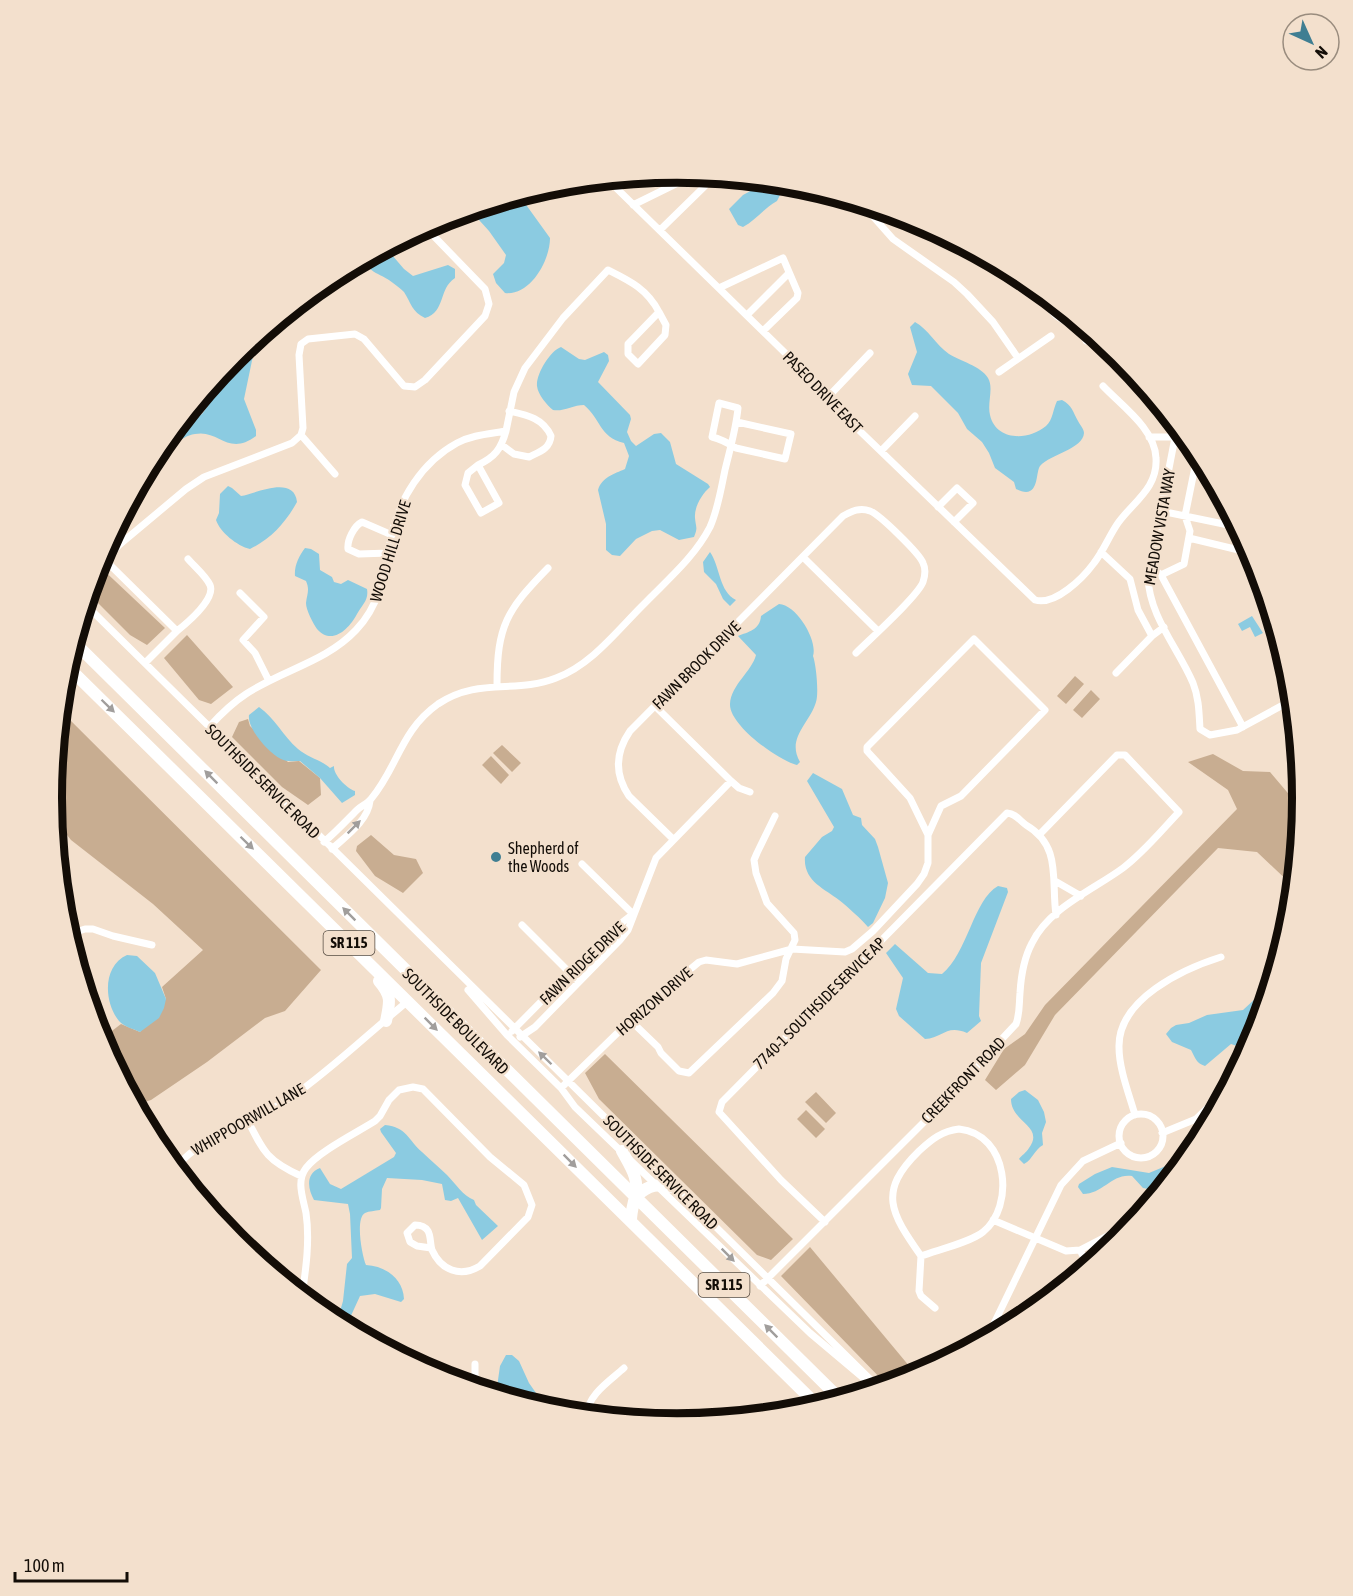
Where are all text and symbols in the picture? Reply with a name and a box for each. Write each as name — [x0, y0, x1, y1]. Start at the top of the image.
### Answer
north arrow — [1281, 12, 1341, 72]
text: N — [1312, 43, 1331, 62]
street label: PASEO DRIVE EAST — [780, 347, 866, 437]
street label: MEADOW VISTA WAY — [1140, 467, 1178, 587]
street label: WOOD HILL DRIVE — [366, 498, 414, 604]
street label: FAWN BROOK DRIVE — [648, 617, 744, 713]
one-way arrow — [100, 699, 114, 713]
street label: SOUTHSIDE SERVICE ROAD — [202, 720, 324, 842]
one-way arrow — [204, 771, 218, 785]
one-way arrow — [347, 821, 361, 835]
one-way arrow — [240, 836, 255, 850]
place label: Shepherd of the Woods — [508, 839, 579, 875]
marker: Shepherd of the Woods — [489, 850, 503, 864]
one-way arrow — [343, 908, 357, 922]
street label: FAWN RIDGE DRIVE — [536, 918, 628, 1008]
road number: SR 115 — [324, 931, 374, 955]
street label: 7740-1 SOUTHSIDE SERVICE AP — [749, 933, 889, 1073]
street label: HORIZON DRIVE — [612, 963, 696, 1039]
street label: SOUTHSIDE BOULEVARD — [399, 964, 513, 1078]
one-way arrow — [424, 1016, 438, 1030]
street label: CREEKFRONT ROAD — [917, 1033, 1009, 1127]
one-way arrow — [539, 1051, 553, 1065]
street label: WHIPPOORWILL LANE — [188, 1079, 308, 1159]
street label: SOUTHSIDE SERVICE ROAD — [600, 1111, 722, 1233]
one-way arrow — [563, 1153, 577, 1168]
one-way arrow — [721, 1247, 735, 1261]
road number: SR 115 — [698, 1273, 750, 1297]
one-way arrow — [763, 1324, 778, 1338]
scale bar — [15, 1545, 128, 1583]
text: 100 m — [24, 1555, 65, 1576]

